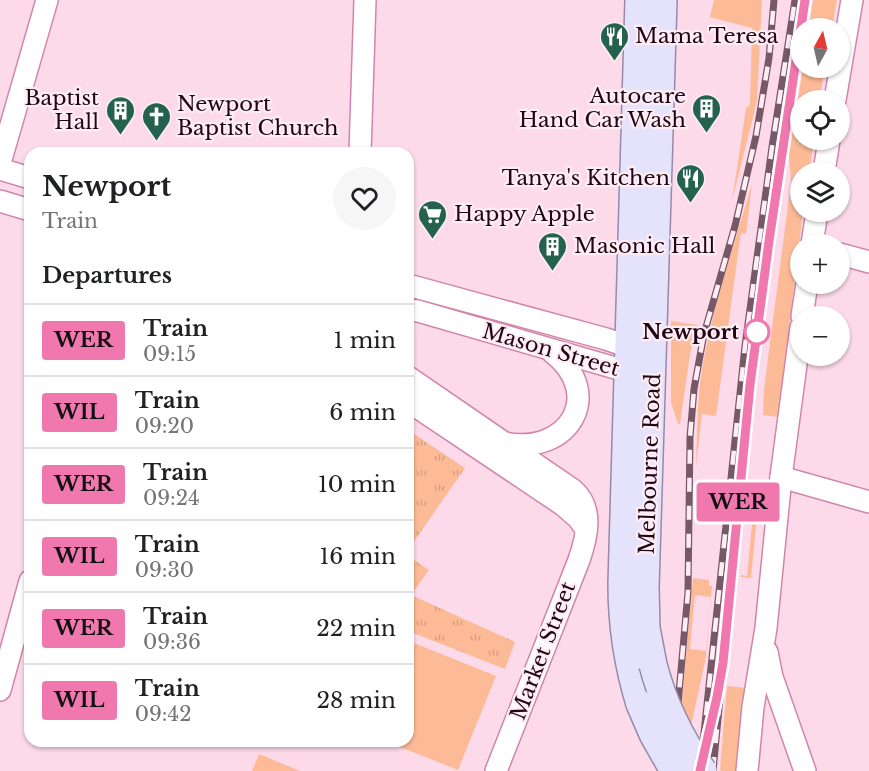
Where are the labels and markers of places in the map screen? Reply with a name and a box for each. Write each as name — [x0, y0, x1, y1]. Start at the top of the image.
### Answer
restaurant icon: Mama Teresa — [598, 20, 630, 62]
place label: Mama Teresa — [635, 23, 779, 49]
place label: Autocare Hand Car Wash — [519, 83, 686, 133]
place label: Baptist Hall — [24, 85, 99, 135]
place label: Newport Baptist Church — [177, 91, 338, 141]
building icon: Autocare Hand Car Wash — [691, 92, 723, 134]
building icon: Baptist Hall — [104, 94, 136, 136]
church icon: Newport Baptist Church — [140, 100, 172, 142]
restaurant icon: Tanya's Kitchen — [675, 162, 707, 204]
place label: Tanya's Kitchen — [502, 165, 670, 191]
supermarket icon: Happy Apple — [417, 198, 449, 240]
place label: Happy Apple — [454, 201, 595, 227]
building icon: Masonic Hall — [537, 230, 569, 272]
place label: Masonic Hall — [574, 233, 716, 259]
place label: Newport — [642, 319, 739, 345]
marker: Newport — [744, 319, 770, 345]

